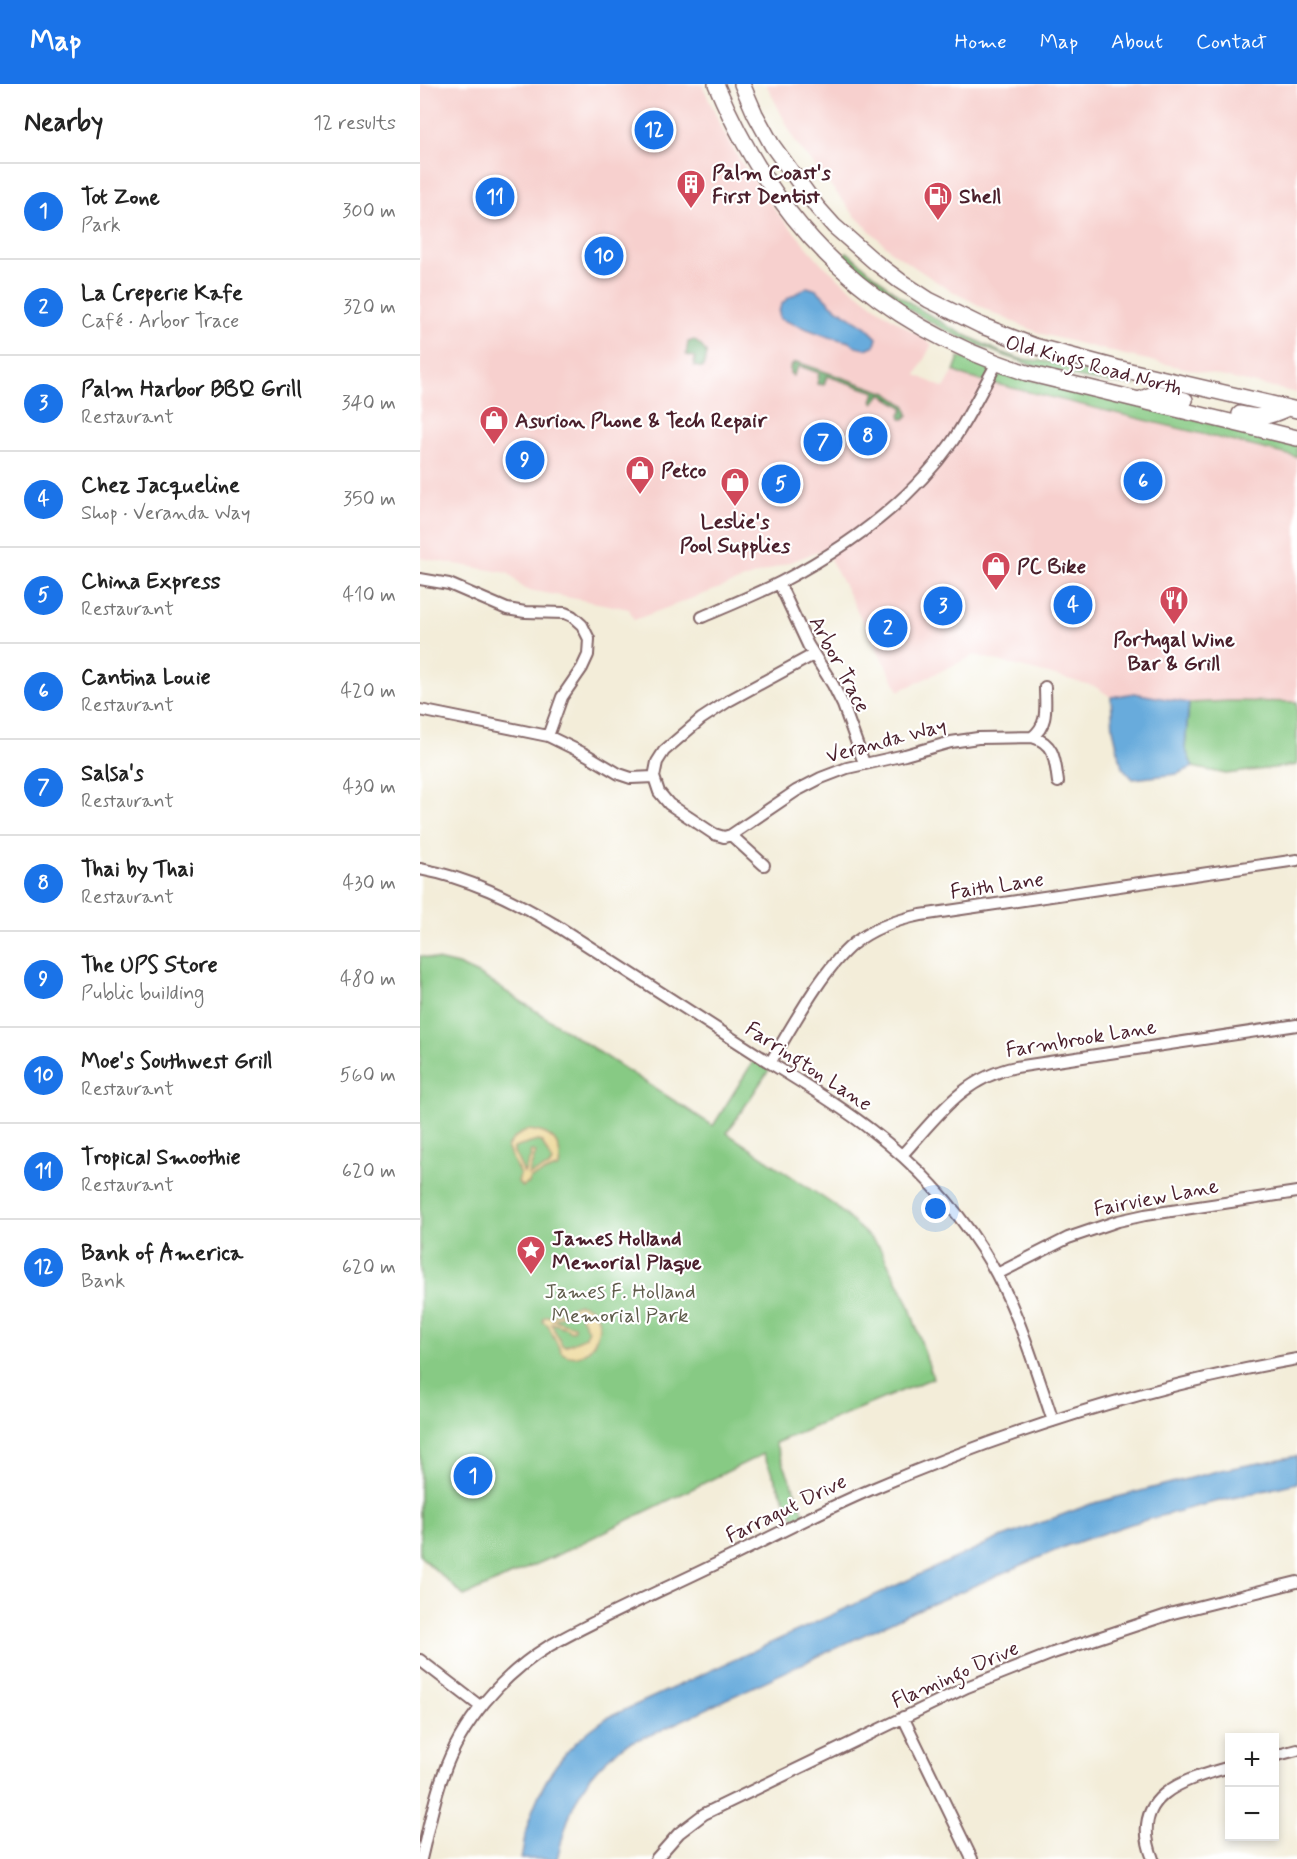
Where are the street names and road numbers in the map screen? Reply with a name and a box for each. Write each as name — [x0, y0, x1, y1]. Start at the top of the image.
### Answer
street label: Old Kings Road North — [1002, 329, 1185, 405]
street label: Arbor Trace — [802, 611, 876, 718]
street label: Veranda Way — [823, 712, 949, 770]
street label: Faith Lane — [948, 866, 1046, 906]
street label: Farmbrook Lane — [1004, 1013, 1159, 1065]
street label: Farrington Lane — [738, 1015, 877, 1120]
street label: Fairview Lane — [1091, 1172, 1221, 1224]
street label: Farragut Drive — [721, 1468, 852, 1550]
street label: Flamingo Drive — [887, 1634, 1024, 1717]

